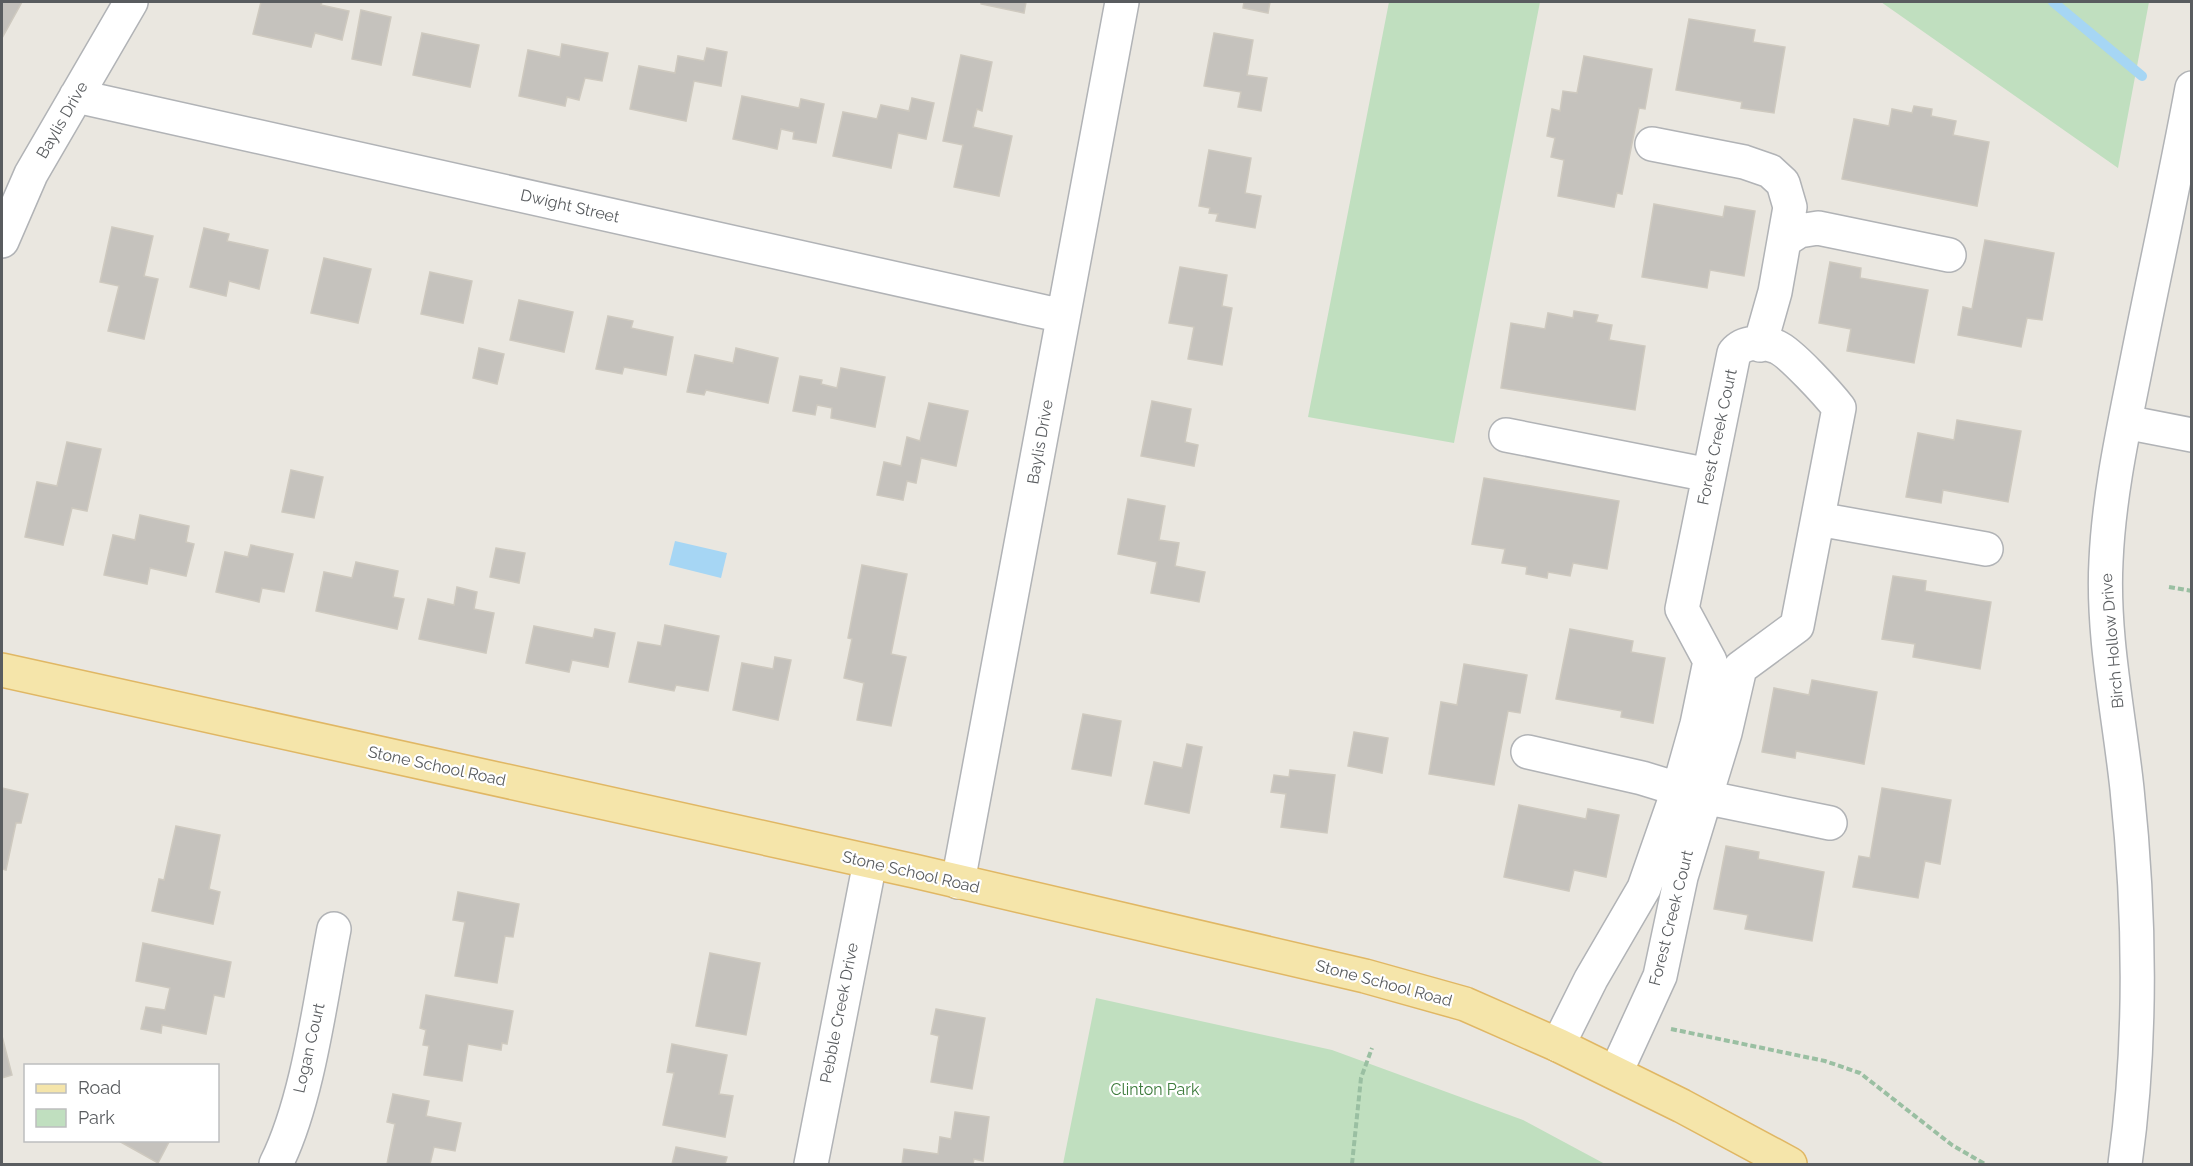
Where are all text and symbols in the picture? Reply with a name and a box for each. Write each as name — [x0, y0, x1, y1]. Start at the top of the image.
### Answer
street label: Baylis Drive — [32, 78, 92, 162]
street label: Dwight Street — [519, 185, 622, 227]
street label: Forest Creek Court — [1693, 366, 1741, 507]
street label: Baylis Drive — [1023, 398, 1057, 486]
street label: Birch Hollow Drive — [2097, 573, 2127, 709]
street label: Stone School Road — [366, 742, 508, 790]
street label: Stone School Road — [841, 847, 982, 897]
street label: Forest Creek Court — [1645, 848, 1697, 988]
street label: Pebble Creek Drive — [816, 941, 862, 1085]
street label: Stone School Road — [1314, 956, 1454, 1010]
street label: Logan Court — [289, 1001, 329, 1095]
legend — [24, 1064, 219, 1142]
text: Road — [78, 1077, 121, 1098]
park label: Clinton Park — [1111, 1080, 1200, 1099]
text: Park — [78, 1107, 115, 1128]

